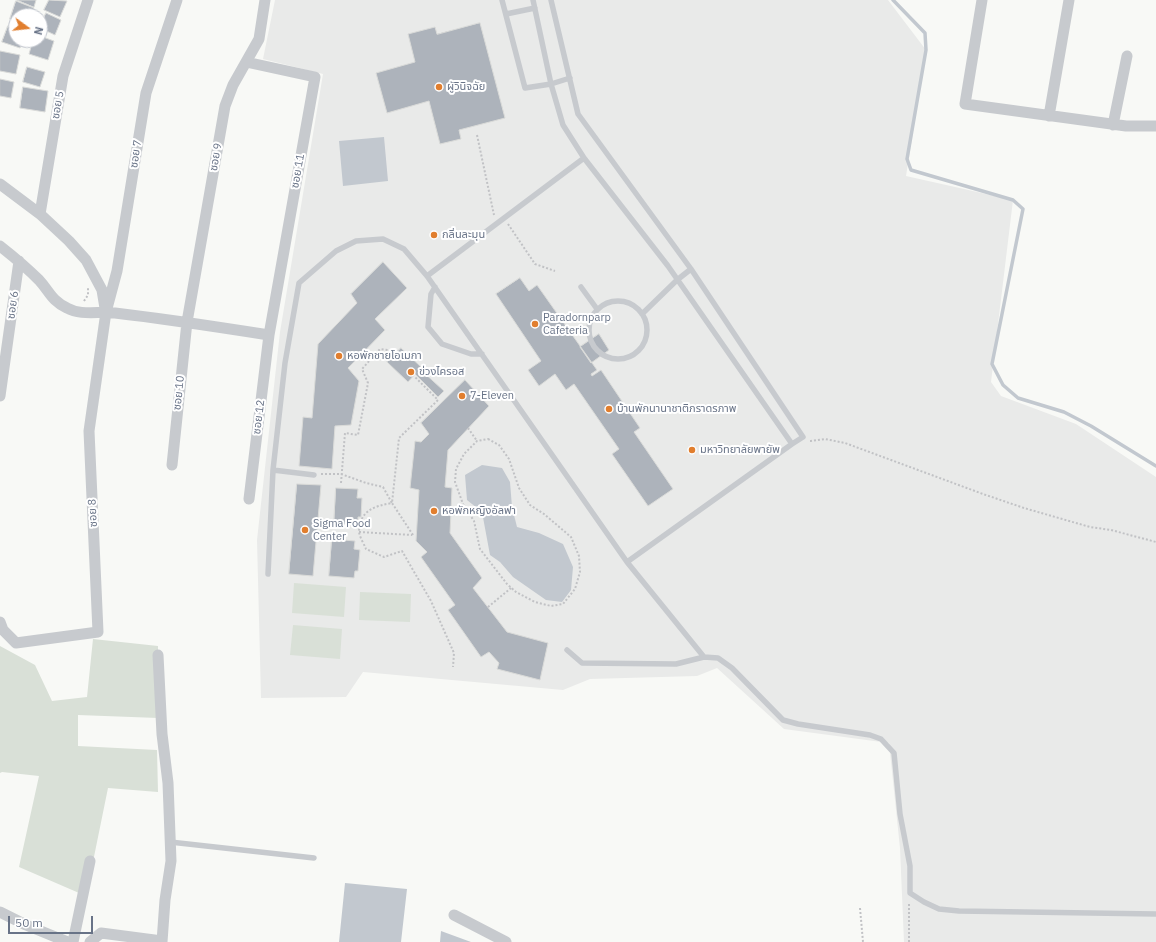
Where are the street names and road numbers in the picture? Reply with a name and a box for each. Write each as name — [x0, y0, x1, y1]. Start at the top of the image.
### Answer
street label: ซอย 5 — [49, 90, 67, 120]
street label: ซอย 7 — [127, 139, 145, 169]
street label: ซอย 9 — [207, 142, 225, 172]
street label: ซอย 11 — [288, 153, 308, 189]
street label: ซอย 6 — [5, 290, 21, 320]
street label: ซอย 10 — [171, 375, 187, 411]
street label: ซอย 12 — [250, 399, 268, 435]
street label: ซอย 8 — [86, 499, 100, 527]

